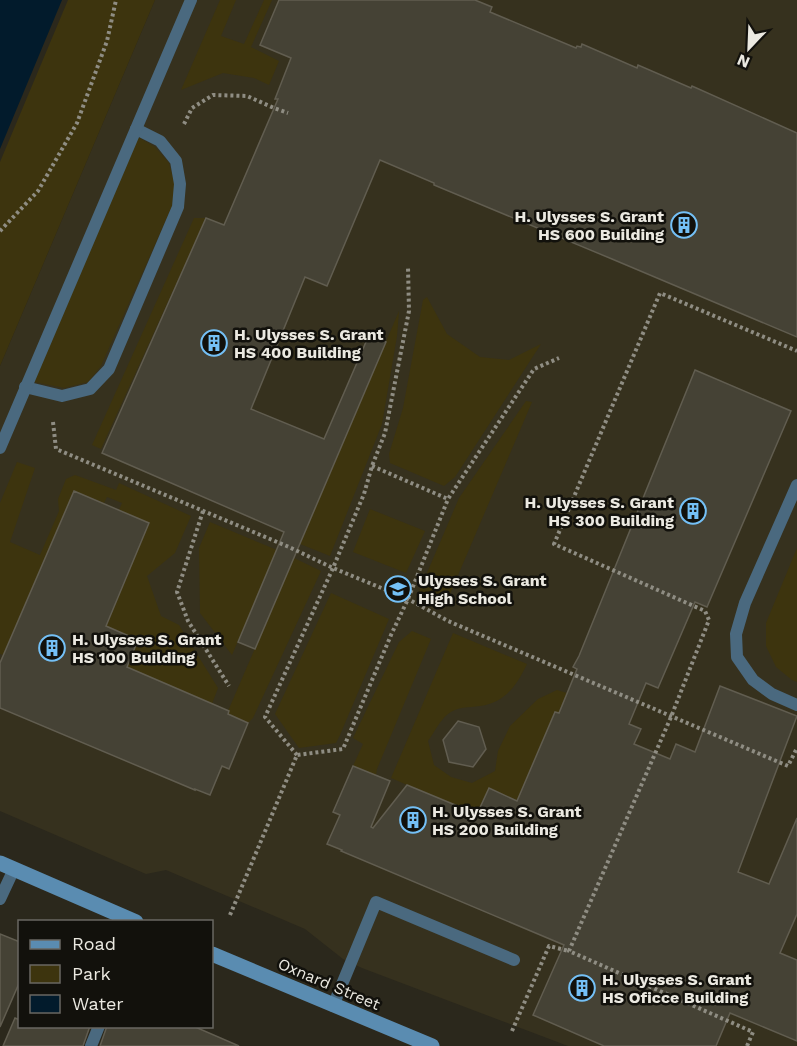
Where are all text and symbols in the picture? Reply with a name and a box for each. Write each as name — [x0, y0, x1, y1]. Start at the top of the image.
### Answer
north arrow — [719, 18, 779, 78]
text: N — [734, 50, 753, 72]
place label: H. Ulysses S. Grant HS 600 Building — [514, 207, 664, 244]
building icon: H. Ulysses S. Grant HS 600 Building — [669, 210, 699, 240]
place label: H. Ulysses S. Grant HS 400 Building — [234, 325, 384, 362]
building icon: H. Ulysses S. Grant HS 400 Building — [199, 328, 229, 358]
place label: H. Ulysses S. Grant HS 300 Building — [524, 493, 674, 530]
building icon: H. Ulysses S. Grant HS 300 Building — [678, 496, 708, 526]
place label: Ulysses S. Grant High School — [418, 571, 547, 608]
school or university icon: Ulysses S. Grant High School — [383, 574, 413, 604]
place label: H. Ulysses S. Grant HS 100 Building — [72, 630, 222, 667]
building icon: H. Ulysses S. Grant HS 100 Building — [37, 633, 67, 663]
place label: H. Ulysses S. Grant HS 200 Building — [432, 802, 582, 839]
building icon: H. Ulysses S. Grant HS 200 Building — [398, 805, 428, 835]
legend — [18, 920, 213, 1028]
text: Road — [72, 933, 116, 954]
street label: Oxnard Street — [275, 954, 383, 1014]
text: Park — [72, 963, 111, 984]
place label: H. Ulysses S. Grant HS Oficce Building — [602, 970, 752, 1007]
building icon: H. Ulysses S. Grant HS Oficce Building — [567, 973, 597, 1003]
text: Water — [72, 993, 124, 1014]

